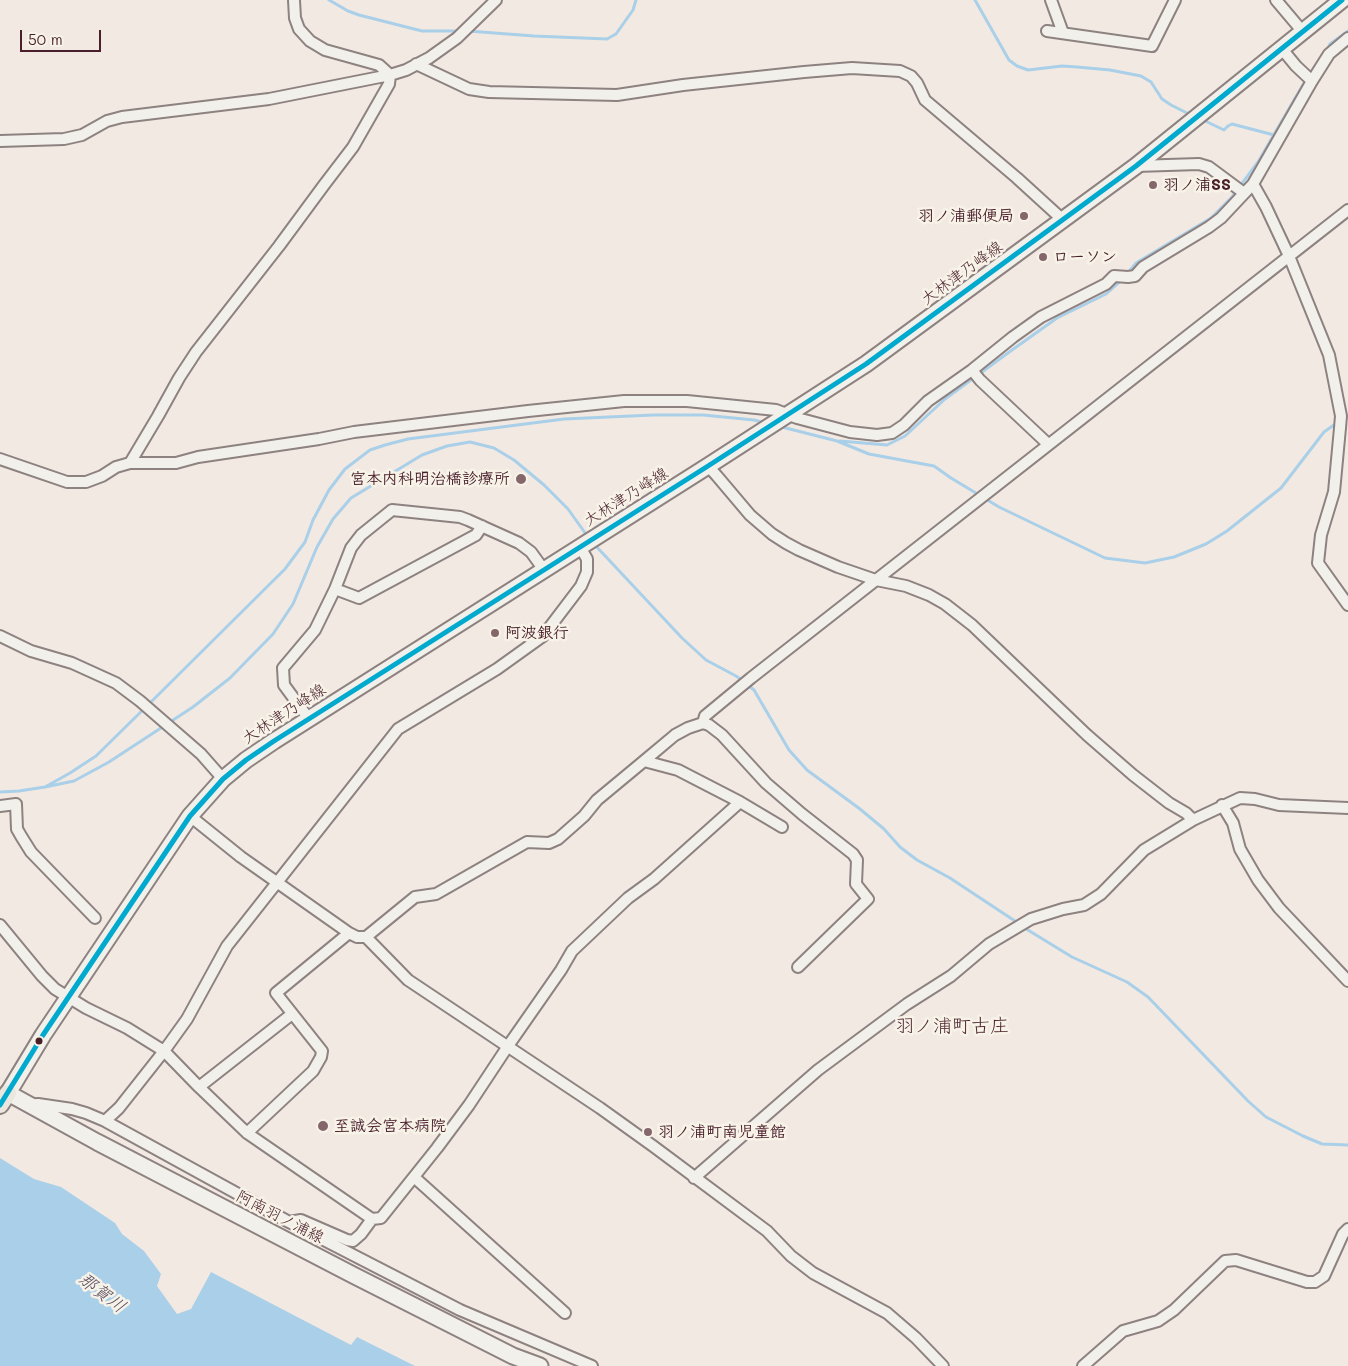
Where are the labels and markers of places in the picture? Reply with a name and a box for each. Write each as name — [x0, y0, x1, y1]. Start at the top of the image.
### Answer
place label: 羽ノ浦SS — [1163, 175, 1231, 195]
marker: 羽ノ浦SS — [1147, 179, 1159, 191]
place label: 羽ノ浦郵便局 — [918, 206, 1014, 226]
marker: 羽ノ浦郵便局 — [1018, 210, 1030, 222]
place label: ローソン — [1053, 247, 1117, 267]
marker: ローソン — [1037, 251, 1049, 263]
place label: 宮本内科明治橋診療所 — [350, 469, 510, 489]
marker: 宮本内科明治橋診療所 — [514, 472, 528, 486]
place label: 阿波銀行 — [505, 623, 569, 643]
marker: 阿波銀行 — [489, 627, 501, 639]
unlabelled marker — [34, 1036, 44, 1046]
place label: 至誠会宮本病院 — [334, 1116, 446, 1136]
marker: 至誠会宮本病院 — [316, 1119, 330, 1133]
place label: 羽ノ浦町南児童館 — [658, 1122, 786, 1142]
marker: 羽ノ浦町南児童館 — [642, 1126, 654, 1138]

